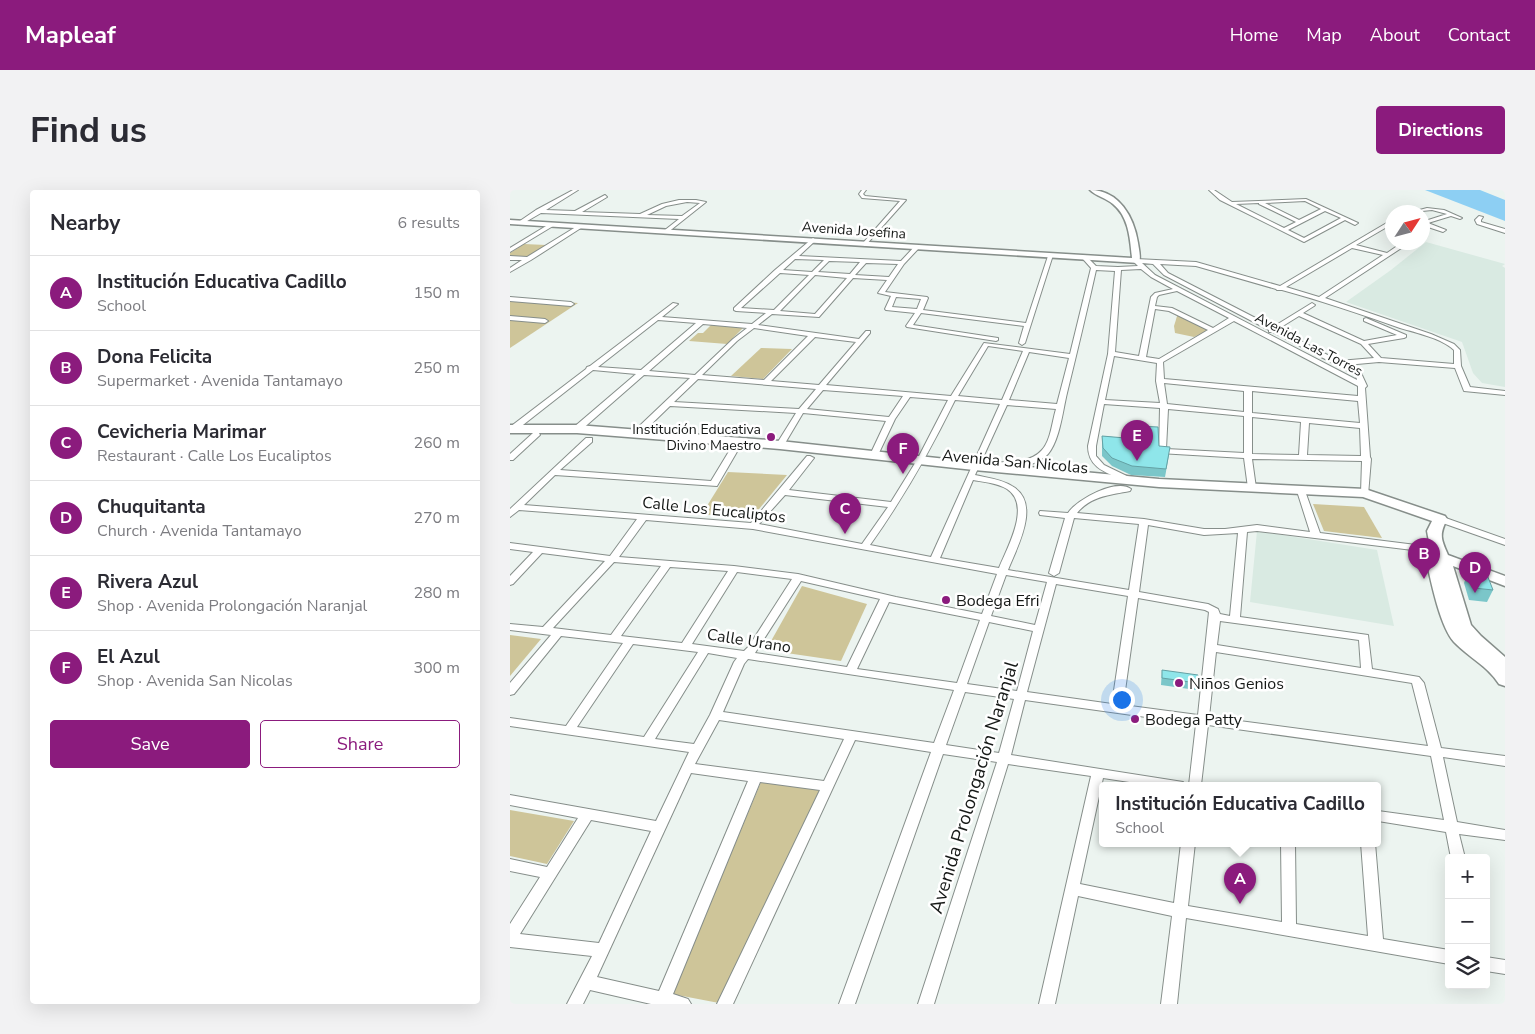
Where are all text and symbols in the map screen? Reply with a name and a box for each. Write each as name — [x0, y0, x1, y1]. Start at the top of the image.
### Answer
text: Mapleaf — [25, 19, 116, 51]
text: Home — [1230, 23, 1278, 47]
text: Map — [1306, 23, 1342, 47]
text: About — [1370, 23, 1420, 47]
text: Contact — [1448, 23, 1510, 47]
button: Directions — [1376, 106, 1505, 154]
text: Find us — [30, 107, 147, 154]
north arrow — [1385, 205, 1430, 250]
text: Nearby — [50, 209, 120, 237]
text: 6 results — [398, 212, 460, 234]
street label: Avenida Josefina — [801, 217, 907, 244]
text: Institución Educativa Cadillo — [97, 269, 347, 295]
text: A — [60, 282, 72, 304]
text: 150 m — [413, 282, 460, 304]
text: School — [97, 295, 146, 317]
street label: Avenida Las Torres — [1252, 308, 1366, 381]
text: Dona Felicita — [97, 344, 212, 370]
text: B — [60, 357, 72, 379]
text: 250 m — [413, 357, 460, 379]
text: Supermarket · Avenida Tantamayo — [97, 370, 343, 392]
text: Cevicheria Marimar — [97, 419, 266, 445]
place label: Institución Educativa Divino Maestro — [632, 420, 761, 455]
pin: E — [1121, 420, 1153, 461]
marker: Institución Educativa Divino Maestro — [765, 431, 777, 443]
text: C — [61, 432, 71, 454]
text: 260 m — [413, 432, 460, 454]
pin: F — [887, 433, 919, 474]
text: Restaurant · Calle Los Eucaliptos — [97, 445, 332, 467]
street label: Avenida San Nicolas — [941, 445, 1089, 479]
street label: Calle Los Eucaliptos — [641, 492, 787, 528]
pin: C — [829, 493, 861, 534]
text: Chuquitanta — [97, 494, 206, 520]
text: D — [60, 507, 72, 529]
text: 270 m — [413, 507, 460, 529]
text: Church · Avenida Tantamayo — [97, 520, 302, 542]
pin: B — [1408, 538, 1440, 579]
pin: D — [1459, 552, 1491, 593]
text: Rivera Azul — [97, 569, 198, 595]
text: E — [61, 582, 71, 604]
text: 280 m — [413, 582, 460, 604]
place label: Bodega Efri — [956, 590, 1040, 612]
marker: Bodega Efri — [940, 594, 952, 606]
text: Shop · Avenida Prolongación Naranjal — [97, 595, 367, 617]
street label: Calle Urano — [705, 623, 793, 658]
text: El Azul — [97, 644, 160, 670]
text: F — [62, 657, 71, 679]
text: 300 m — [413, 657, 460, 679]
street label: Avenida Prolongación Naranjal — [923, 657, 1025, 917]
text: Shop · Avenida San Nicolas — [97, 670, 293, 692]
place label: Niños Genios — [1189, 673, 1284, 695]
marker: Niños Genios — [1173, 677, 1185, 689]
your location — [1109, 687, 1135, 713]
place label: Bodega Patty — [1145, 709, 1243, 731]
marker: Bodega Patty — [1129, 713, 1141, 725]
button: Save — [50, 720, 250, 768]
button: Share — [260, 720, 460, 768]
popup — [1099, 782, 1381, 847]
text: Institución Educativa Cadillo — [1115, 791, 1365, 817]
text: School — [1115, 817, 1164, 839]
map controls — [1445, 854, 1490, 989]
button: + — [1445, 854, 1490, 899]
pin: A — [1224, 863, 1256, 904]
button: − — [1445, 899, 1490, 944]
button: layers — [1445, 944, 1490, 989]

